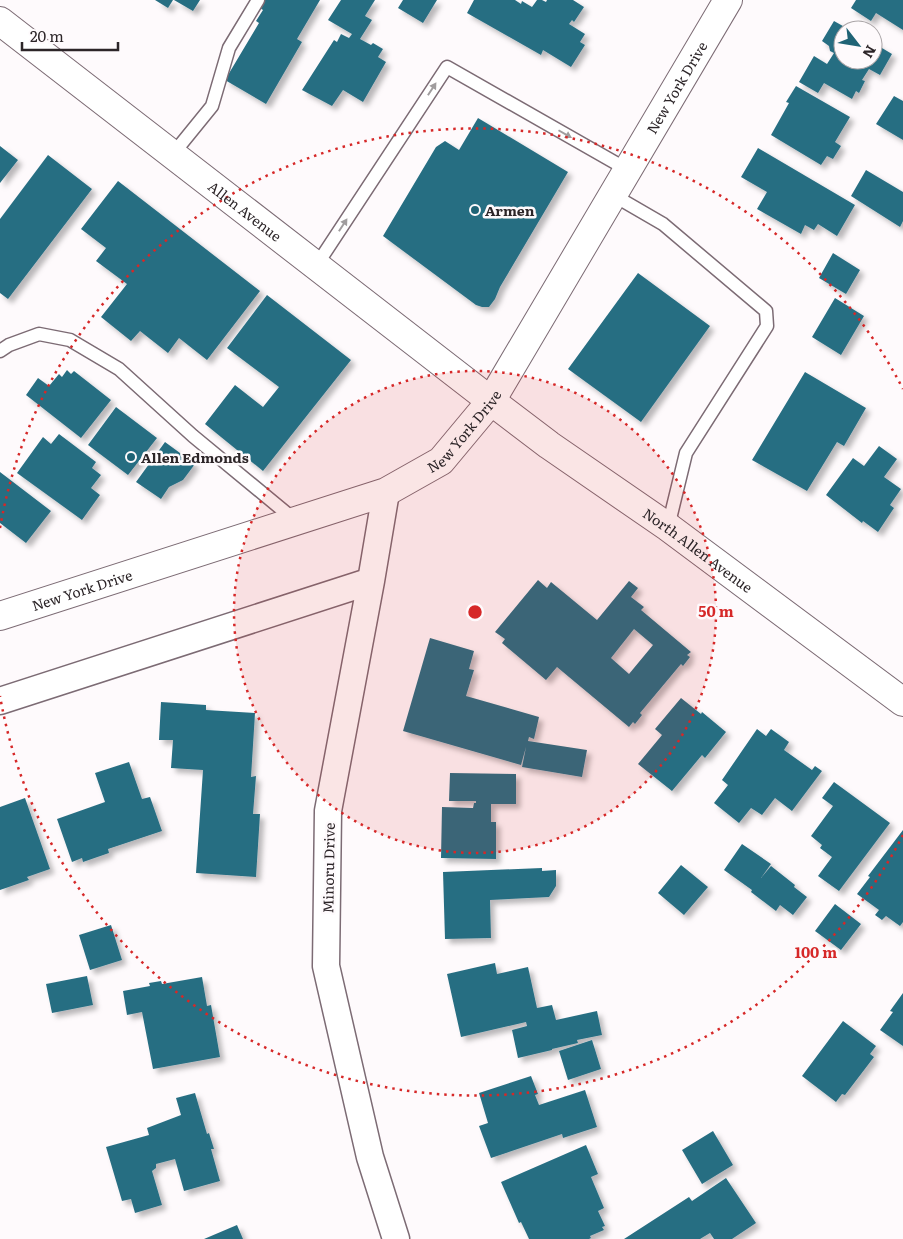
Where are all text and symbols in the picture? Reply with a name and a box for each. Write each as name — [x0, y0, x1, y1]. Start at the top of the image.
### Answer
scale bar — [22, 20, 119, 52]
north arrow — [833, 20, 883, 70]
text: 20 m — [30, 24, 64, 47]
street label: New York Drive — [641, 37, 712, 137]
text: N — [858, 42, 882, 63]
one-way arrow — [428, 83, 437, 96]
one-way arrow — [557, 130, 572, 138]
street label: Allen Avenue — [204, 176, 286, 246]
place label: Armen — [485, 200, 535, 220]
marker: Armen — [469, 204, 481, 216]
one-way arrow — [338, 218, 348, 232]
street label: New York Drive — [423, 386, 505, 477]
place label: Allen Edmonds — [141, 447, 249, 467]
marker: Allen Edmonds — [125, 451, 137, 463]
street label: North Allen Avenue — [639, 503, 757, 597]
street label: New York Drive — [29, 564, 135, 615]
text: 50 m — [698, 599, 734, 622]
centre of rings — [466, 603, 484, 621]
street label: Minoru Drive — [317, 822, 339, 914]
text: 100 m — [795, 940, 837, 963]

